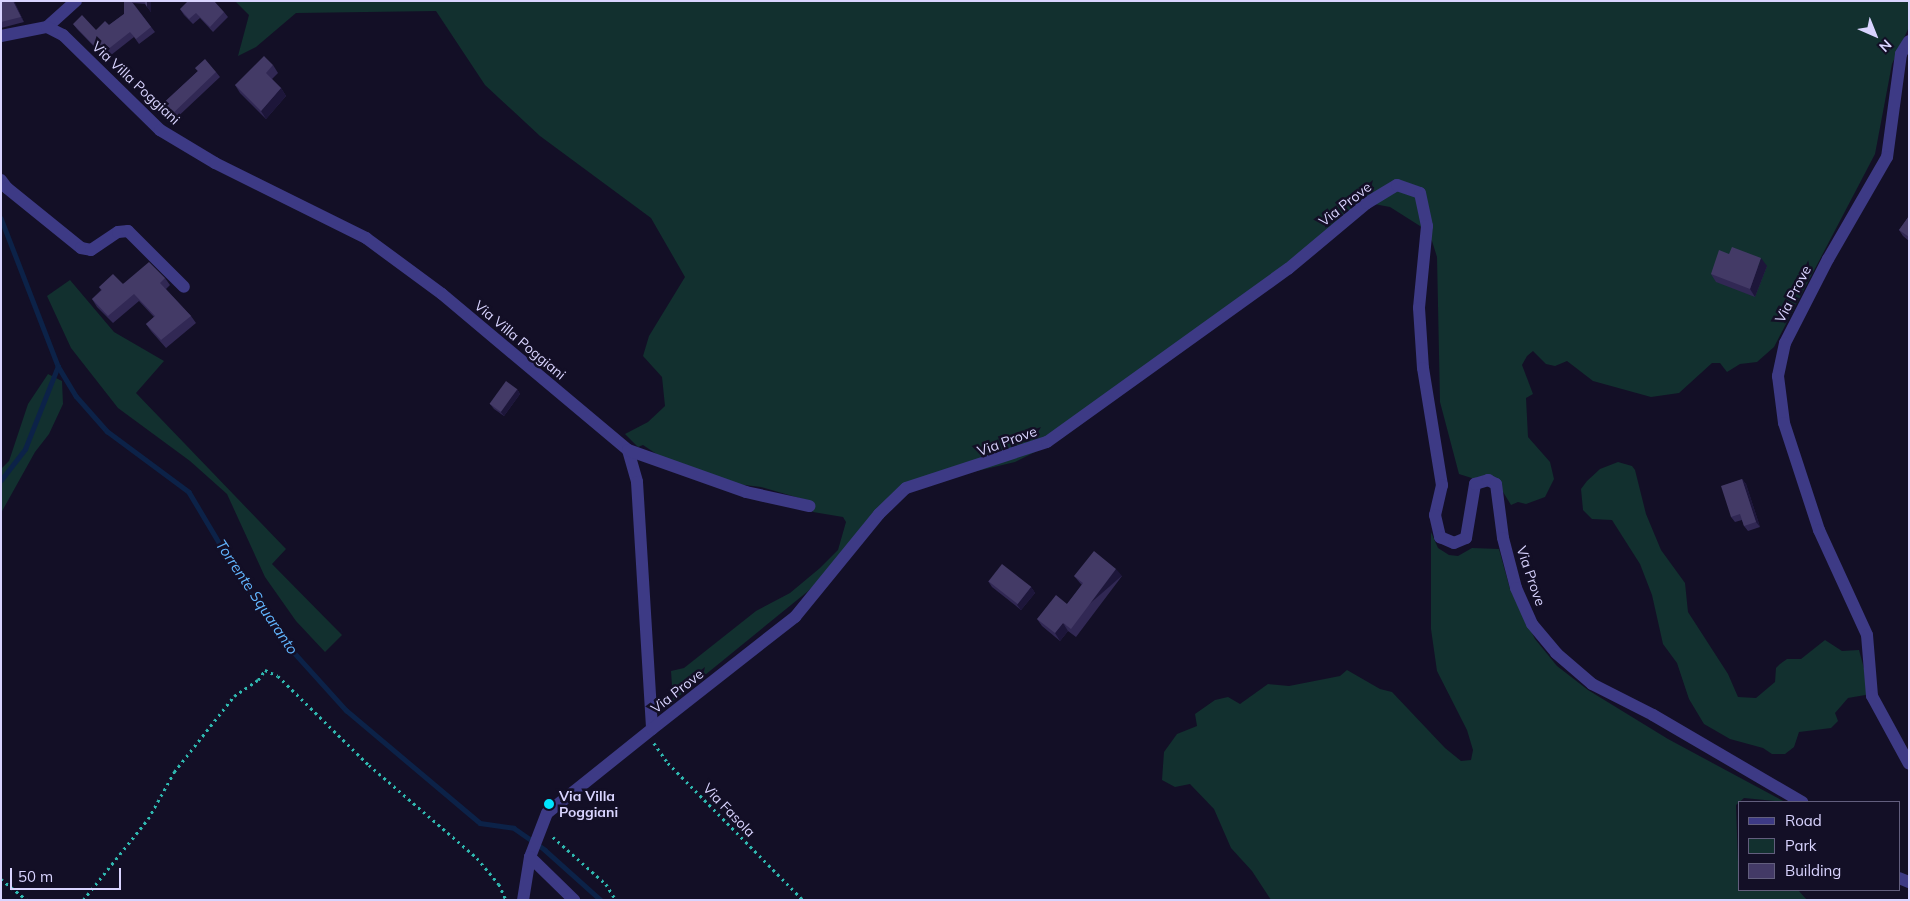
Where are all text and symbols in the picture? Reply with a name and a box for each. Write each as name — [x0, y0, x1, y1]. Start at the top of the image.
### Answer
north arrow — [1850, 10, 1900, 60]
text: N — [1875, 36, 1895, 56]
street label: Via Villa Poggiani — [89, 38, 183, 128]
street label: Via Prove — [1315, 178, 1375, 230]
street label: Via Prove — [1771, 263, 1815, 325]
street label: Via Villa Poggiani — [471, 297, 569, 383]
street label: Via Prove — [975, 423, 1039, 459]
water label: Torrente Squaranto — [212, 536, 302, 658]
street label: Via Prove — [1513, 544, 1549, 608]
street label: Via Prove — [647, 665, 707, 717]
street label: Via Fasola — [699, 780, 759, 840]
place label: Via Villa Poggiani — [559, 788, 618, 820]
marker: Via Villa Poggiani — [543, 798, 555, 810]
legend — [1738, 801, 1900, 891]
text: Road — [1785, 811, 1822, 830]
text: Park — [1785, 836, 1817, 855]
scale bar — [12, 858, 124, 890]
text: Building — [1785, 861, 1841, 880]
text: 50 m — [18, 867, 53, 886]

